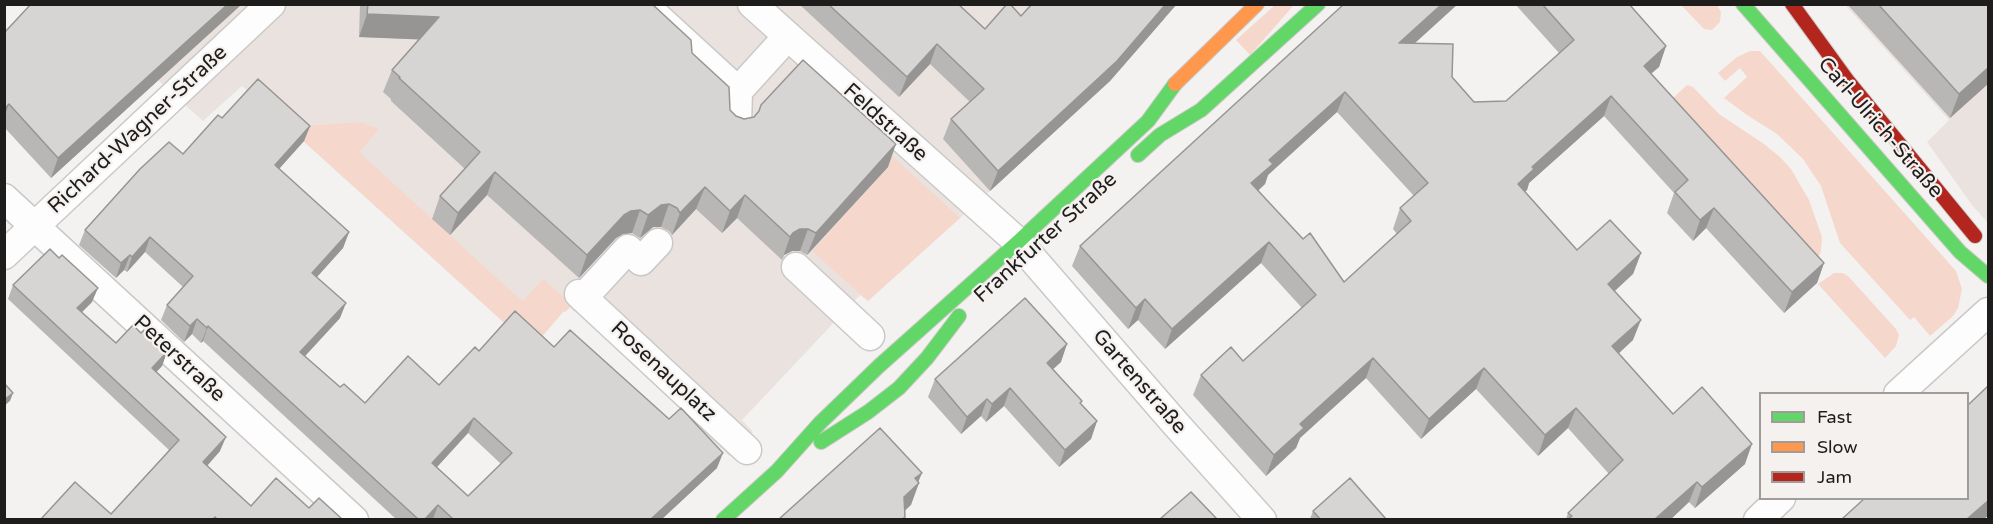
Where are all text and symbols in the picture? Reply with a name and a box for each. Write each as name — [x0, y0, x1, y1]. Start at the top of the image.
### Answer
street label: Richard-Wagner-Straße — [43, 40, 233, 220]
street label: Carl-Ulrich-Straße — [1812, 52, 1948, 204]
street label: Feldstraße — [838, 79, 932, 167]
street label: Frankfurter Straße — [969, 167, 1123, 309]
street label: Peterstraße — [128, 310, 230, 408]
street label: Rosenauplatz — [605, 317, 721, 427]
street label: Gartenstraße — [1087, 324, 1191, 440]
legend — [1759, 392, 1969, 500]
text: Fast — [1817, 406, 1852, 428]
text: Slow — [1817, 436, 1858, 458]
text: Jam — [1817, 466, 1852, 488]

